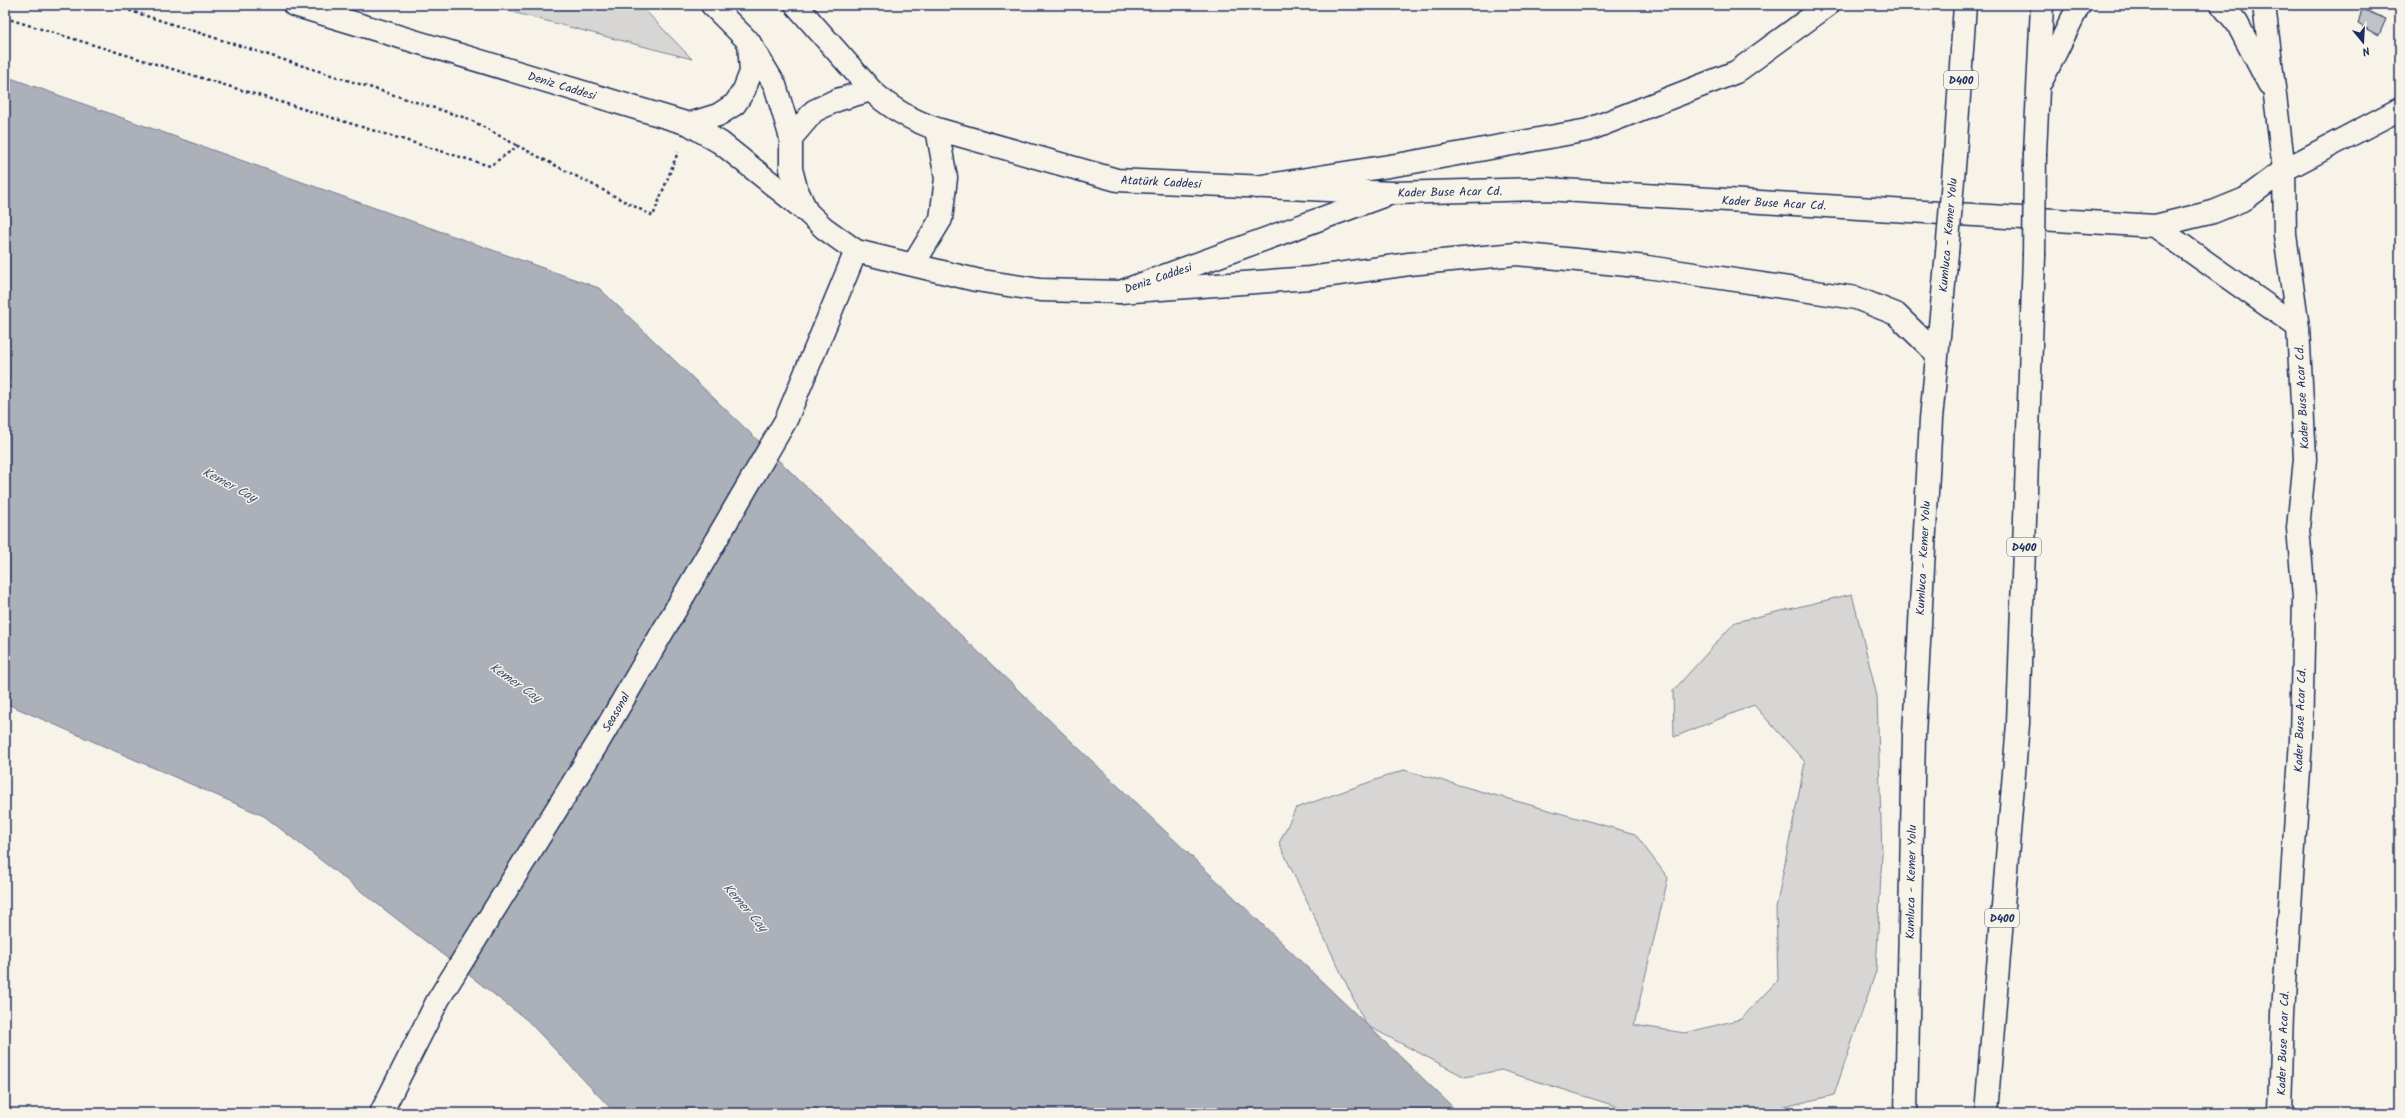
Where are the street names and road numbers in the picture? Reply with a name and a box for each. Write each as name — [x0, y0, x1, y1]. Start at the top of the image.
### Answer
street label: Deniz Caddesi — [525, 67, 599, 106]
road number: D400 — [1944, 71, 1978, 89]
street label: Atatürk Caddesi — [1120, 171, 1203, 194]
street label: Kumluca - Kemer Yolu — [1934, 177, 1963, 293]
street label: Kader Buse Acar Cd. — [1397, 182, 1503, 203]
street label: Kader Buse Acar Cd. — [1721, 191, 1827, 216]
street label: Deniz Caddesi — [1122, 258, 1196, 299]
street label: Kader Buse Acar Cd. — [2290, 344, 2315, 450]
street label: Kumluca - Kemer Yolu — [1911, 500, 1936, 616]
road number: D400 — [2007, 538, 2041, 556]
street label: Kader Buse Acar Cd. — [2289, 667, 2312, 773]
street label: Seasonal — [597, 689, 635, 736]
street label: Kumluca - Kemer Yolu — [1901, 824, 1922, 939]
road number: D400 — [1985, 909, 2019, 927]
street label: Kader Buse Acar Cd. — [2272, 990, 2295, 1096]

